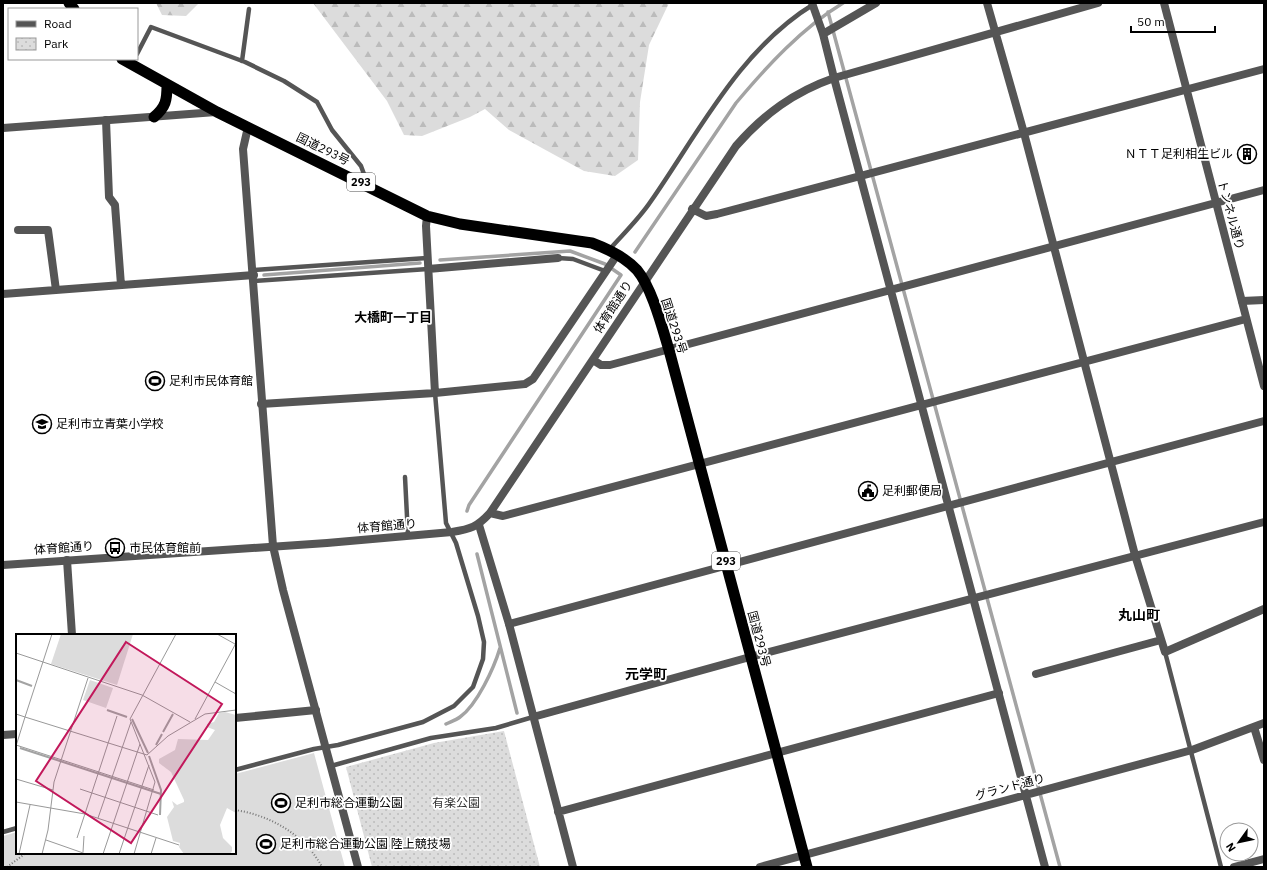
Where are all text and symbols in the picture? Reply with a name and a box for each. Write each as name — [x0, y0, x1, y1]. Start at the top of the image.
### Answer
legend — [8, 8, 138, 60]
scale bar — [1131, 8, 1215, 34]
text: 50 m — [1137, 14, 1165, 29]
text: Road — [44, 16, 72, 31]
text: Park — [44, 36, 69, 51]
street label: 国道293号 — [294, 129, 352, 168]
building icon: ＮＴＴ足利相生ビル — [1236, 143, 1258, 165]
place label: ＮＴＴ足利相生ビル — [1125, 146, 1233, 161]
road number: 293 — [347, 173, 375, 191]
street label: トンネル通り — [1215, 178, 1248, 251]
street label: 体育館通り — [590, 277, 635, 336]
street label: 国道293号 — [658, 296, 691, 356]
district label: 大橋町一丁目 — [354, 309, 432, 326]
sports icon: 足利市民体育館 — [144, 370, 166, 392]
place label: 足利市民体育館 — [169, 373, 253, 388]
school or university icon: 足利市立青葉小学校 — [31, 413, 53, 435]
place label: 足利市立青葉小学校 — [56, 416, 164, 431]
public building icon: 足利郵便局 — [857, 480, 879, 502]
place label: 足利郵便局 — [882, 483, 942, 498]
street label: 体育館通り — [356, 515, 418, 536]
bus stop icon: 市民体育館前 — [104, 537, 126, 559]
street label: 体育館通り — [34, 538, 94, 557]
place label: 市民体育館前 — [129, 540, 201, 555]
road number: 293 — [712, 552, 740, 570]
district label: 丸山町 — [1118, 606, 1160, 624]
street label: 国道293号 — [745, 609, 774, 669]
inset map — [16, 634, 236, 854]
district label: 元学町 — [625, 665, 667, 683]
street label: グランド通り — [973, 770, 1047, 803]
sports icon: 足利市総合運動公園 — [270, 792, 292, 814]
place label: 足利市総合運動公園 — [295, 795, 403, 810]
park label: 有楽公園 — [432, 795, 480, 810]
north arrow — [1219, 822, 1259, 862]
sports icon: 足利市総合運動公園 陸上競技場 — [255, 833, 277, 855]
place label: 足利市総合運動公園 陸上競技場 — [280, 836, 451, 851]
text: N — [1223, 840, 1239, 855]

